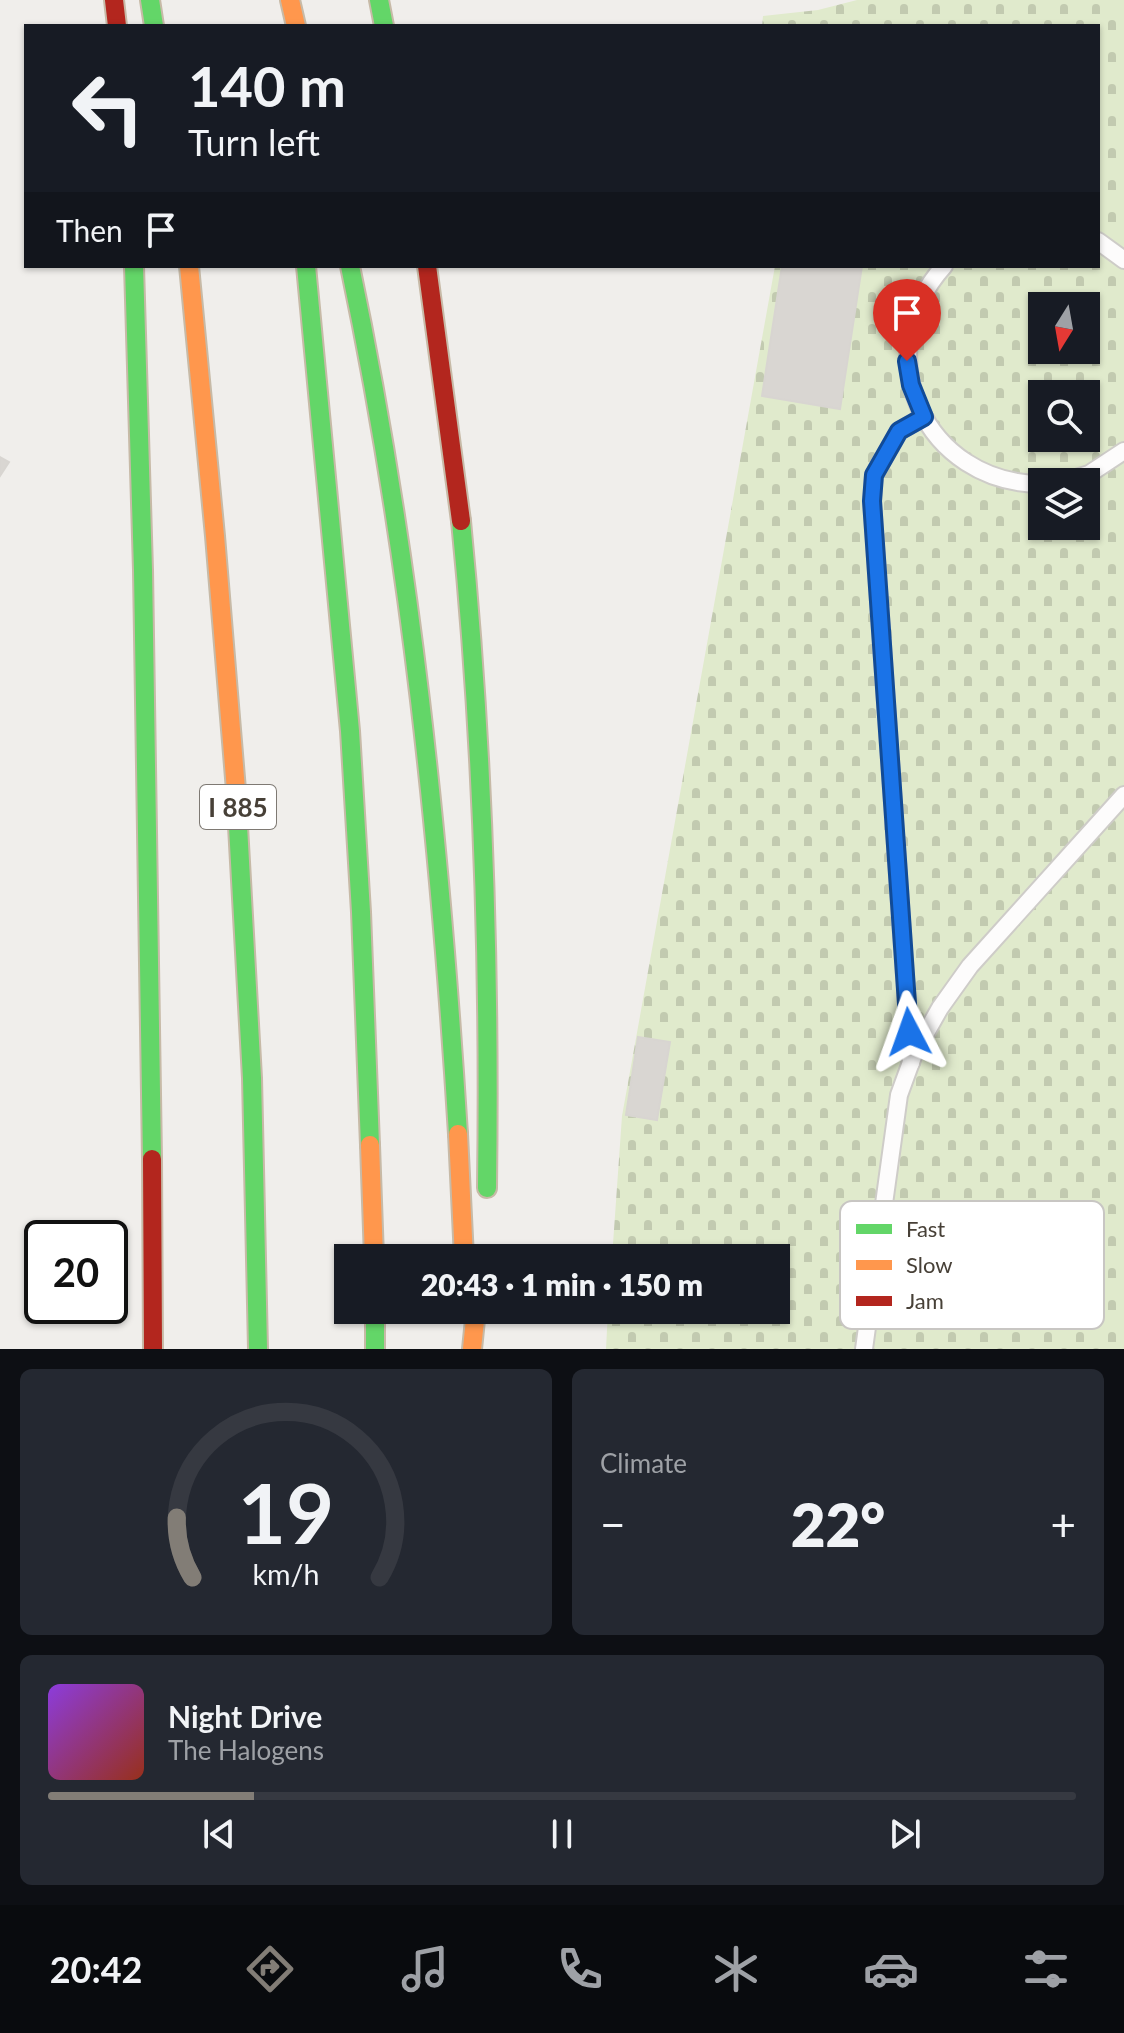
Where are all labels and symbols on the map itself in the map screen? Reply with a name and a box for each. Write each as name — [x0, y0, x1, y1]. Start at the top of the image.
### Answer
pin — [873, 279, 941, 361]
north arrow — [1028, 292, 1100, 364]
road number: I 885 — [200, 785, 276, 829]
position arrow — [867, 990, 951, 1074]
legend — [840, 1201, 1104, 1329]
text: Fast — [906, 1215, 945, 1242]
speed limit sign: 20 — [24, 1220, 128, 1324]
text: Slow — [906, 1251, 953, 1278]
text: Jam — [906, 1287, 944, 1314]

